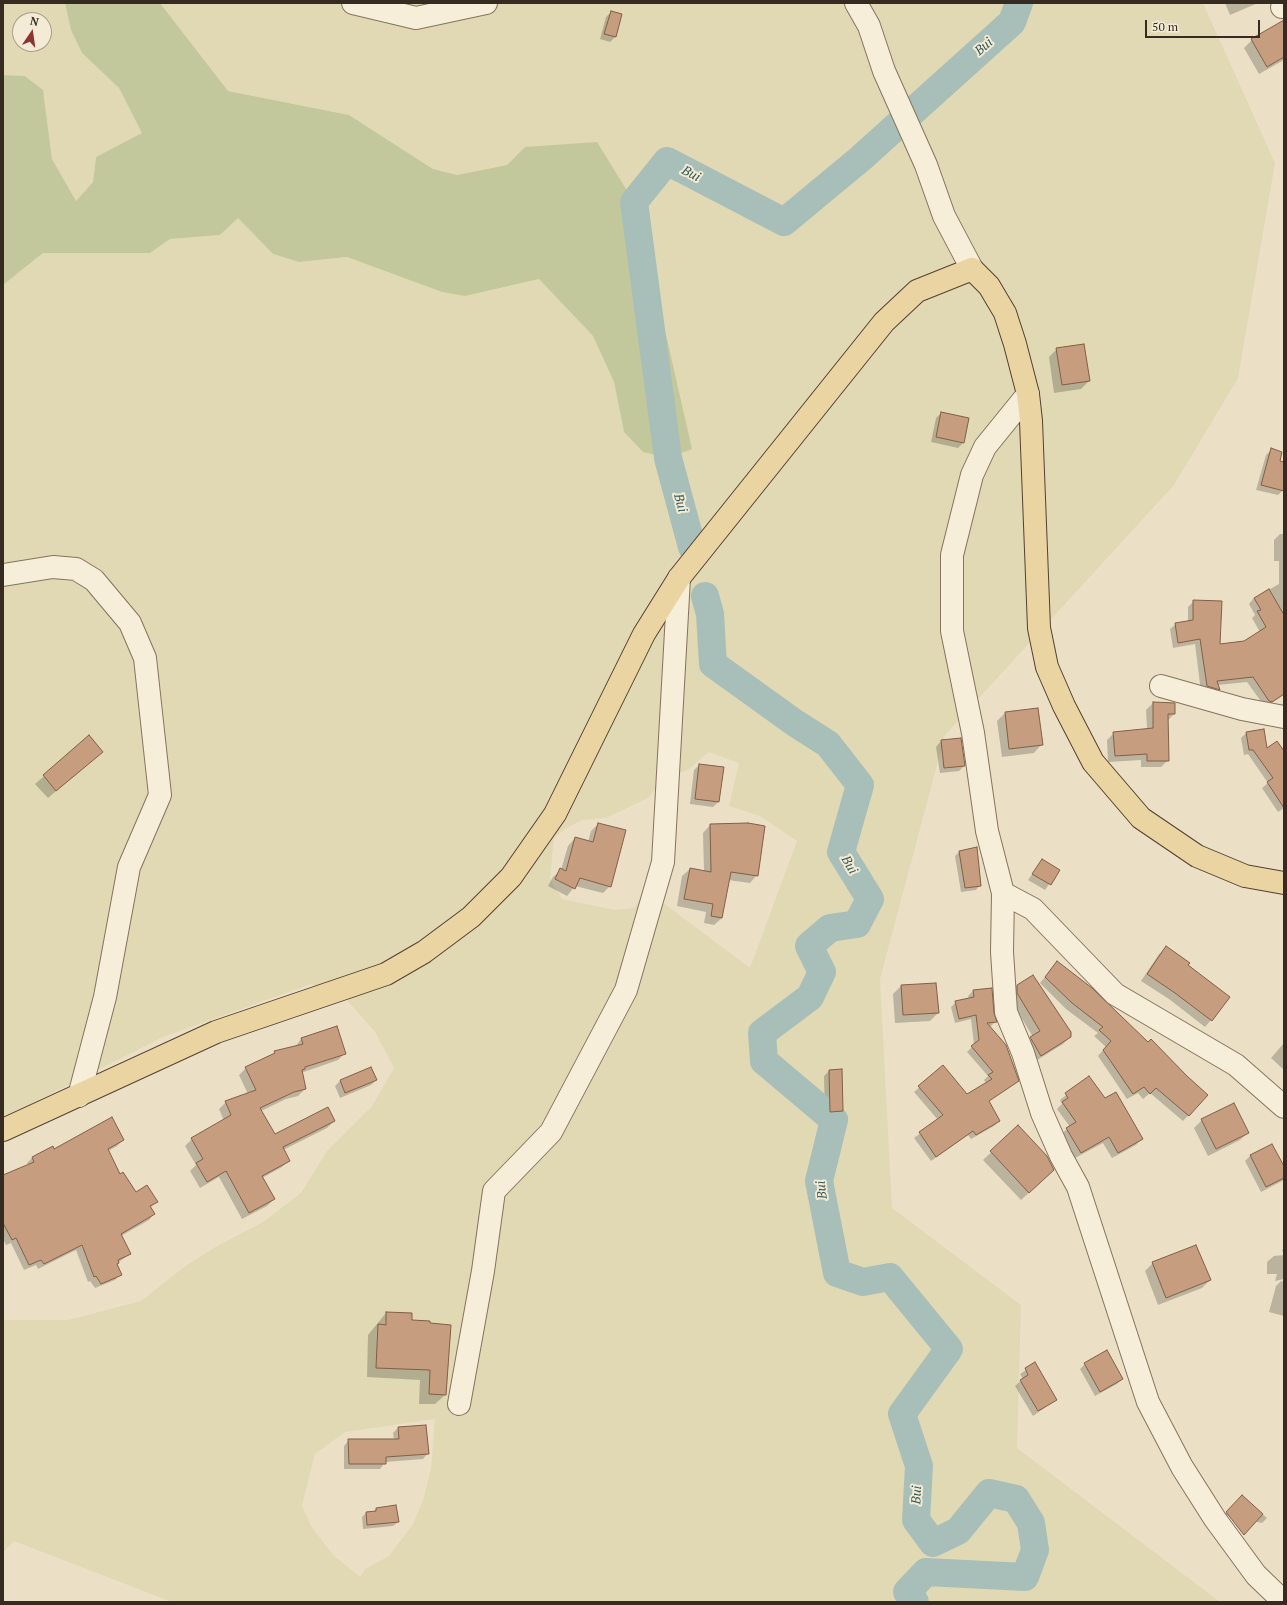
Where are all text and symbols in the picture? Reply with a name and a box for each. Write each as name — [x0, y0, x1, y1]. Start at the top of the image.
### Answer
north arrow — [12, 12, 52, 52]
scale bar — [1147, 12, 1262, 38]
text: N — [29, 14, 40, 29]
text: 50 m — [1152, 19, 1178, 34]
water label: Bui — [972, 35, 996, 59]
water label: Bui — [679, 163, 703, 185]
water label: Bui — [670, 492, 690, 514]
water label: Bui — [838, 853, 860, 877]
water label: Bui — [813, 1180, 831, 1200]
water label: Bui — [909, 1485, 925, 1505]

